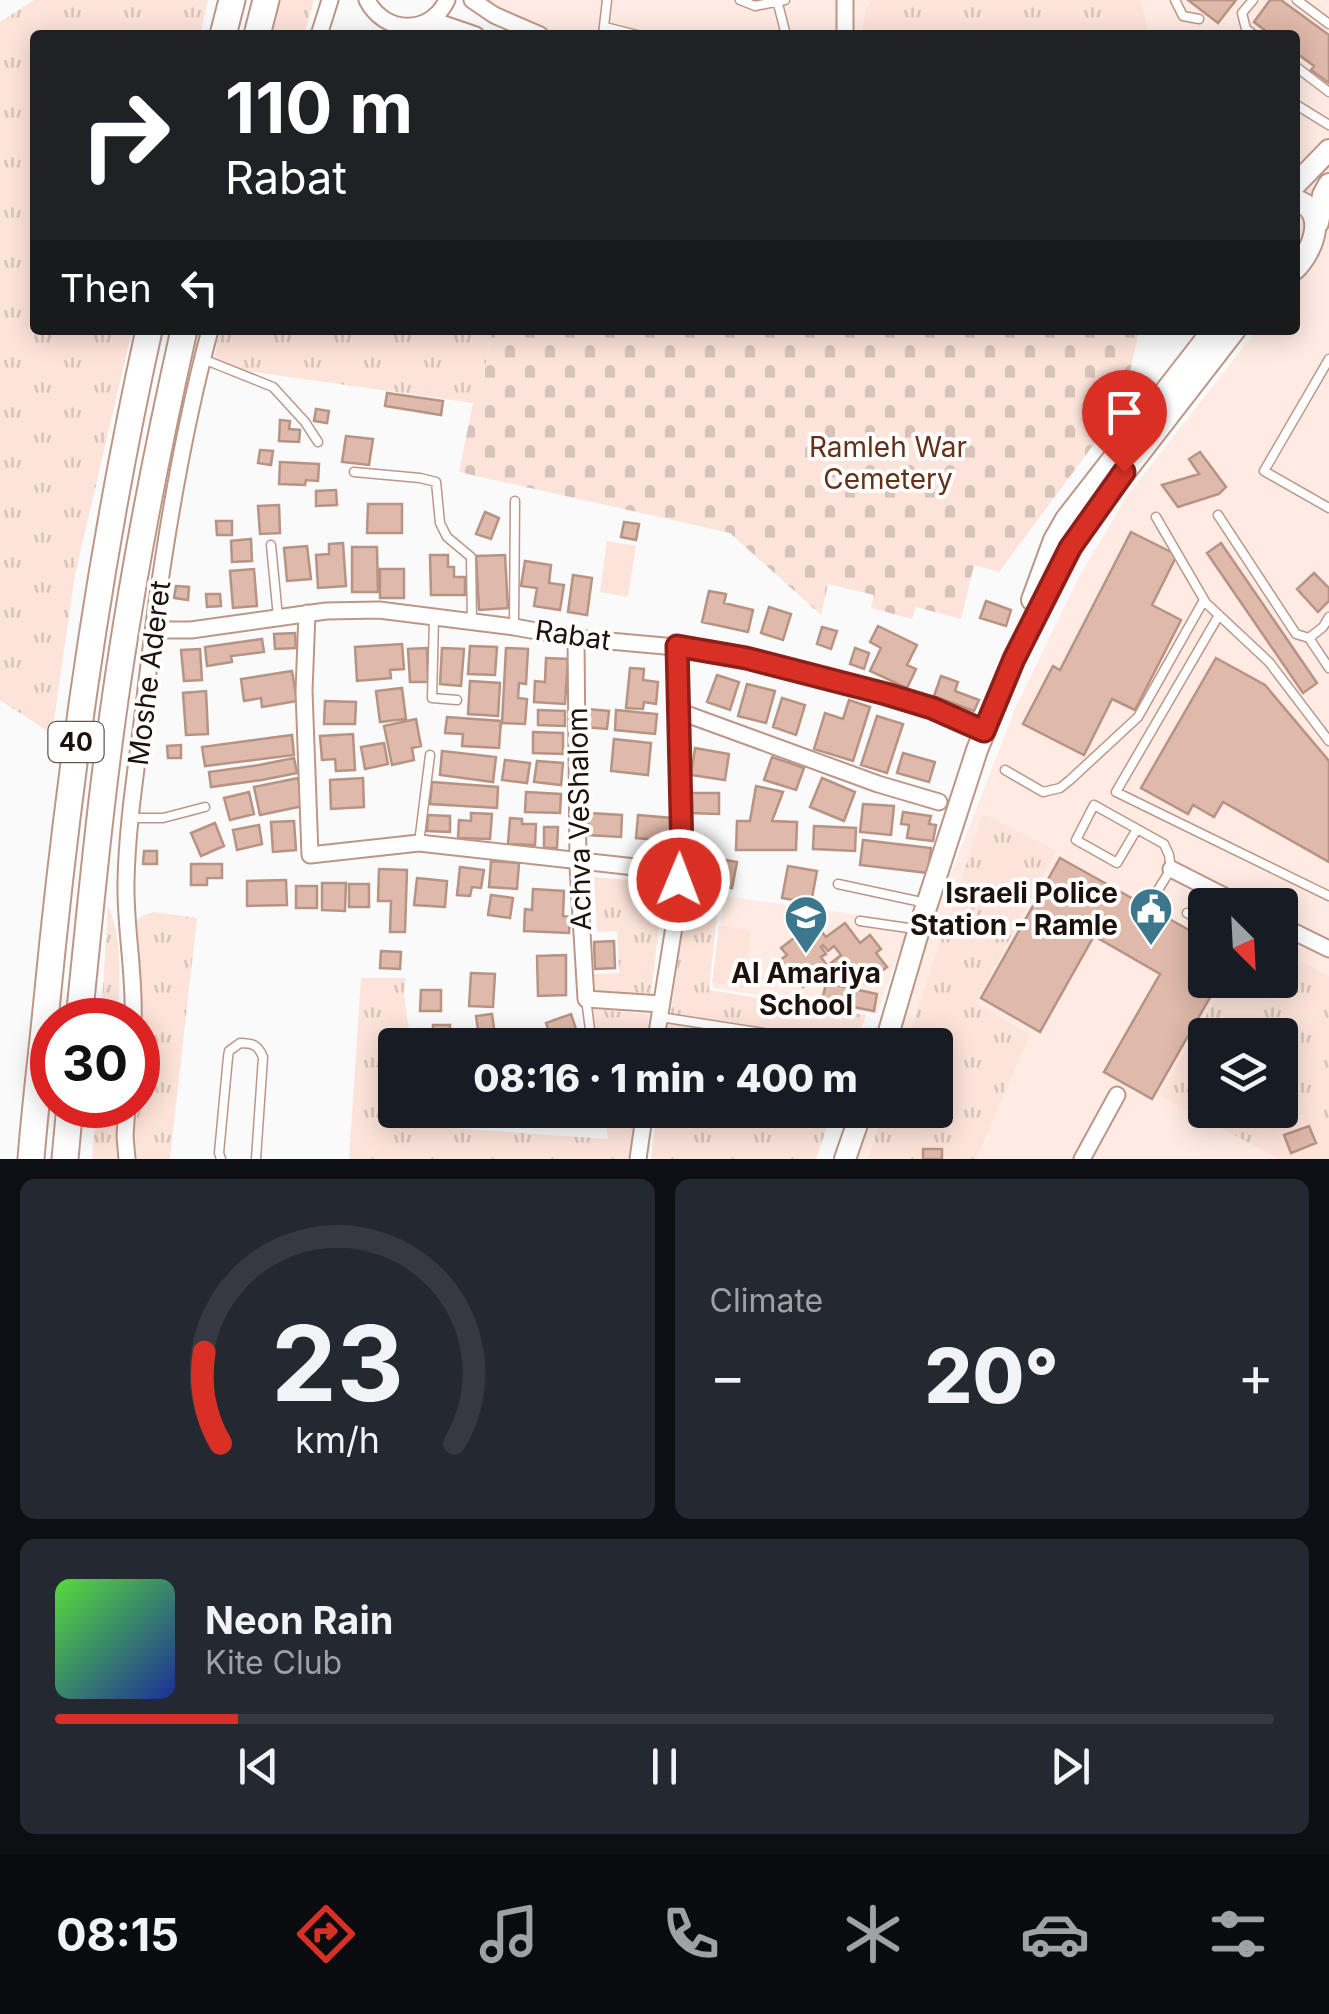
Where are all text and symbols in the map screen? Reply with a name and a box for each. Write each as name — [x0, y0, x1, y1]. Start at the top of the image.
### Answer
text: 110 m — [225, 65, 413, 150]
icon: right — [60, 70, 190, 200]
text: Rabat — [225, 150, 347, 205]
icon: left — [172, 260, 227, 315]
text: Then — [60, 265, 152, 311]
pin — [1082, 370, 1167, 473]
icon: arrive — [1097, 385, 1152, 440]
park label: Ramleh War Cemetery — [809, 430, 967, 496]
street label: Moshe Aderet — [121, 579, 177, 767]
street label: Rabat — [533, 613, 613, 657]
street label: Achva VeShalom — [560, 707, 598, 931]
road number: 40 — [48, 722, 104, 762]
position arrow — [627, 828, 731, 932]
place label: Israeli Police Station - Ramle — [910, 876, 1118, 942]
public building icon: Israeli Police Station - Ramle — [1128, 886, 1174, 947]
north arrow — [1188, 888, 1298, 998]
map controls — [1188, 888, 1298, 1128]
school or university icon: Al Amariya School — [783, 894, 829, 955]
place label: Al Amariya School — [731, 956, 881, 1022]
speed limit sign: 30 — [30, 998, 160, 1128]
button: layers — [1188, 1018, 1298, 1128]
text: 08:16 · 1 min · 400 m — [473, 1055, 858, 1101]
text: Climate — [710, 1281, 823, 1320]
text: 23 — [271, 1300, 404, 1426]
text: 20° — [925, 1330, 1059, 1421]
text: − — [710, 1343, 746, 1409]
text: + — [1238, 1343, 1274, 1409]
text: km/h — [295, 1418, 380, 1462]
text: Neon Rain — [205, 1597, 393, 1643]
text: Kite Club — [205, 1643, 342, 1682]
icon: previous — [231, 1739, 286, 1794]
icon: pause — [637, 1739, 692, 1794]
icon: next — [1043, 1739, 1098, 1794]
icon: directions — [291, 1899, 361, 1969]
icon: music — [474, 1899, 544, 1969]
icon: phone — [656, 1899, 726, 1969]
icon: climate — [838, 1899, 908, 1969]
icon: car — [1020, 1899, 1090, 1969]
icon: filters — [1203, 1899, 1273, 1969]
text: 08:15 — [56, 1907, 179, 1962]

